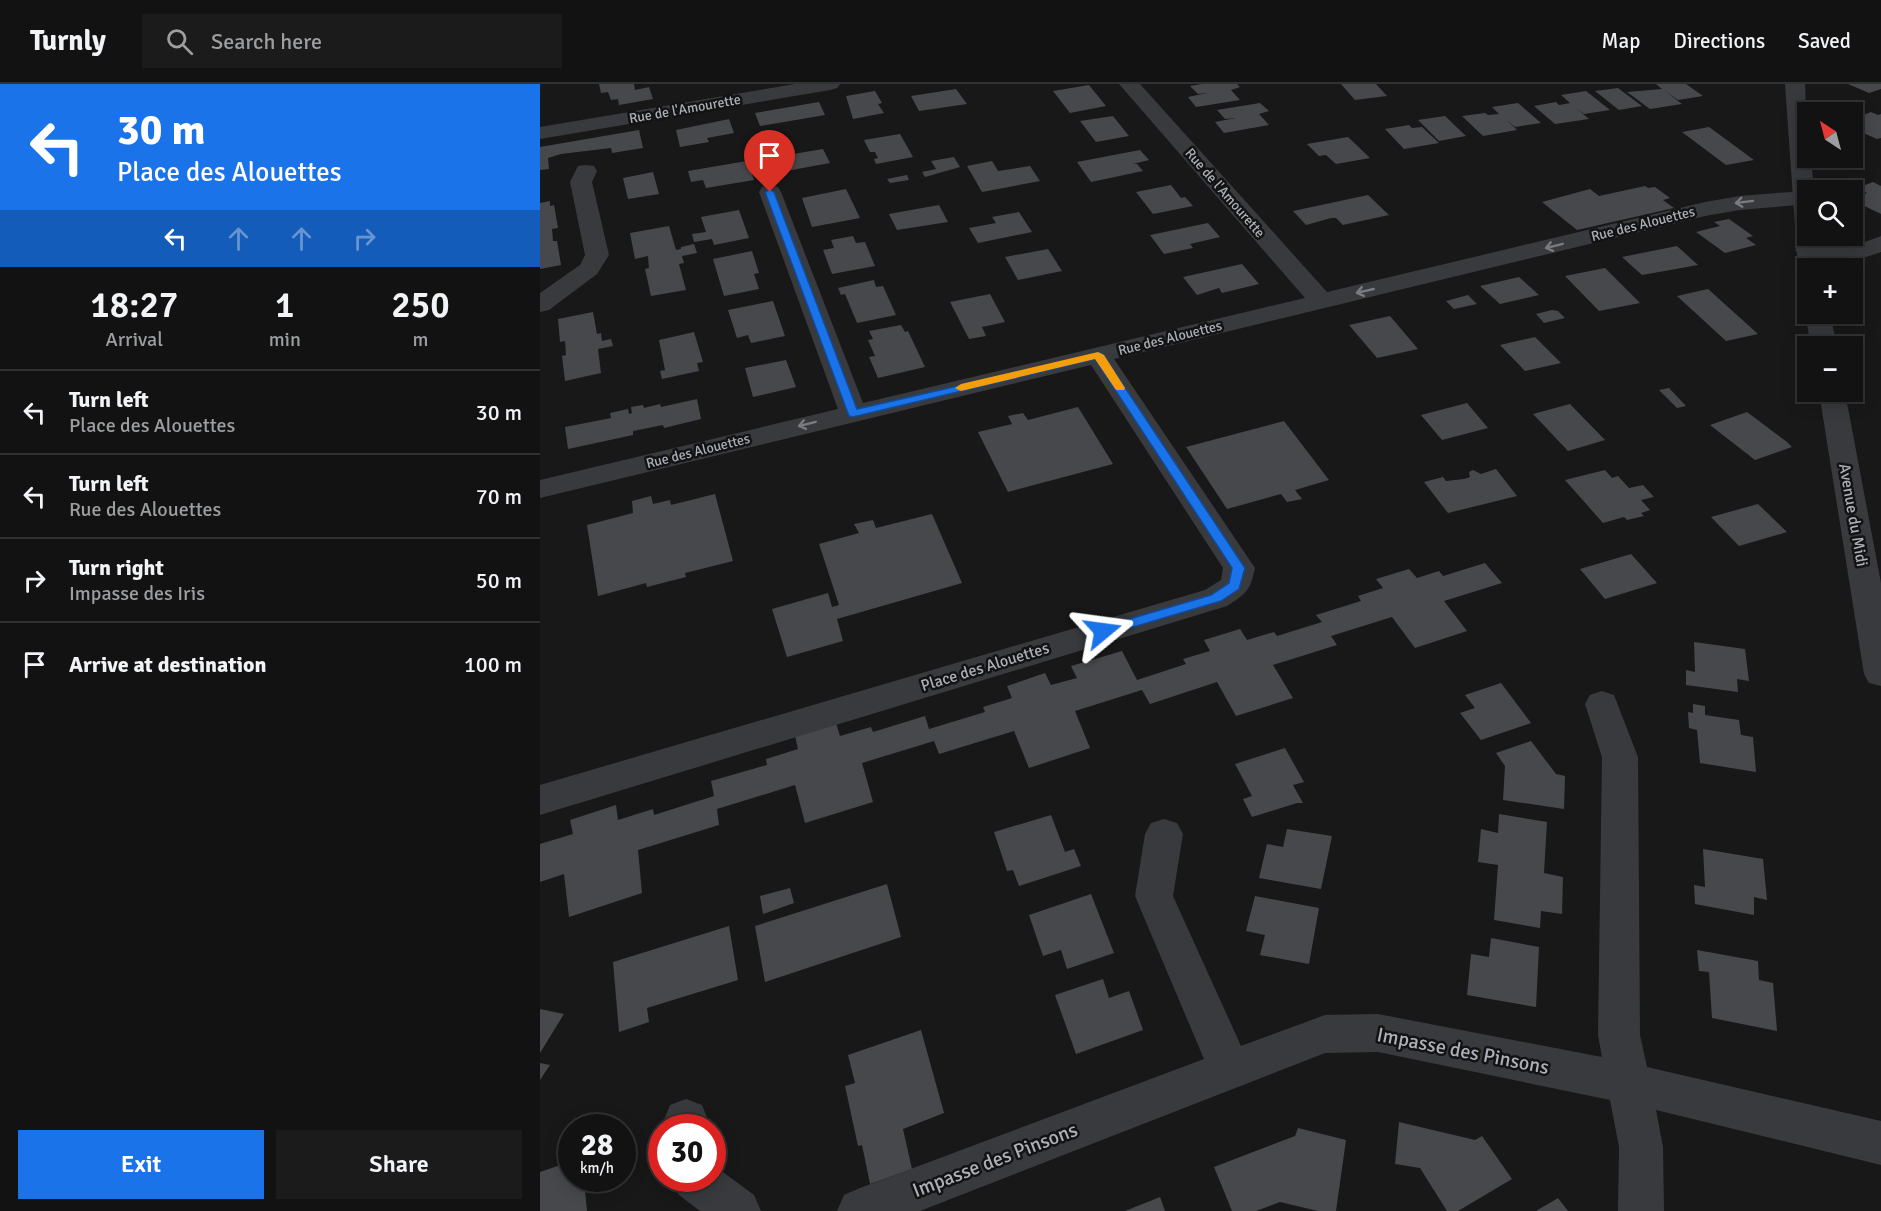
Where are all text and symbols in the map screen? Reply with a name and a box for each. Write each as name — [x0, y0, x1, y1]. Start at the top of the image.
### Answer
search box — [142, 14, 562, 68]
text: Turnly — [30, 24, 106, 58]
icon: search — [163, 25, 196, 58]
text: Search here — [211, 28, 322, 55]
text: Map — [1602, 28, 1640, 54]
text: Directions — [1673, 28, 1765, 54]
text: Saved — [1798, 28, 1851, 54]
street label: Rue de l'Amourette — [628, 91, 742, 127]
north arrow — [1797, 102, 1863, 168]
map controls — [1797, 102, 1863, 402]
text: 30 m — [117, 105, 206, 156]
icon: left — [18, 108, 96, 186]
pin — [744, 130, 795, 192]
icon: arrive — [753, 139, 786, 172]
street label: Rue de l'Amourette — [1181, 145, 1269, 241]
text: Place des Alouettes — [117, 156, 342, 189]
button: search — [1797, 180, 1863, 246]
one-way arrow — [1735, 197, 1755, 208]
street label: Rue des Alouettes — [1589, 203, 1697, 245]
icon: left — [159, 222, 192, 255]
icon: ahead — [222, 222, 255, 255]
icon: ahead — [285, 222, 318, 255]
icon: right — [348, 222, 381, 255]
one-way arrow — [1545, 240, 1564, 252]
button: + — [1797, 258, 1863, 324]
text: 18:27 — [90, 283, 178, 328]
text: 1 — [275, 283, 295, 328]
text: 250 — [391, 283, 450, 328]
one-way arrow — [1355, 286, 1374, 298]
street label: Rue des Alouettes — [1116, 317, 1224, 359]
text: Arrival — [106, 327, 163, 352]
text: min — [269, 327, 301, 352]
text: m — [412, 327, 428, 352]
button: − — [1797, 336, 1863, 402]
text: Turn left — [69, 386, 149, 413]
icon: left — [18, 396, 51, 429]
text: 30 m — [476, 399, 522, 426]
text: Place des Alouettes — [69, 413, 235, 438]
one-way arrow — [798, 419, 817, 431]
street label: Rue des Alouettes — [644, 430, 752, 472]
street label: Avenue du Midi — [1834, 462, 1872, 568]
text: Turn left — [69, 470, 149, 497]
icon: left — [18, 480, 51, 513]
text: 70 m — [476, 483, 522, 510]
text: Rue des Alouettes — [69, 497, 221, 522]
text: Turn right — [69, 554, 164, 581]
icon: right — [18, 564, 51, 597]
text: 50 m — [476, 567, 522, 594]
text: Impasse des Iris — [69, 581, 205, 606]
position arrow — [1071, 599, 1135, 663]
street label: Place des Alouettes — [918, 638, 1052, 696]
icon: arrive — [18, 648, 51, 681]
text: Arrive at destination — [69, 651, 266, 678]
text: 100 m — [464, 651, 522, 678]
street label: Impasse des Pinsons — [1375, 1022, 1551, 1080]
speed limit sign: 30 — [648, 1114, 726, 1192]
street label: Impasse des Pinsons — [909, 1117, 1081, 1203]
text: 28 — [581, 1127, 613, 1164]
button: Exit — [18, 1130, 264, 1199]
button: Share — [276, 1130, 522, 1199]
text: km/h — [580, 1159, 614, 1177]

